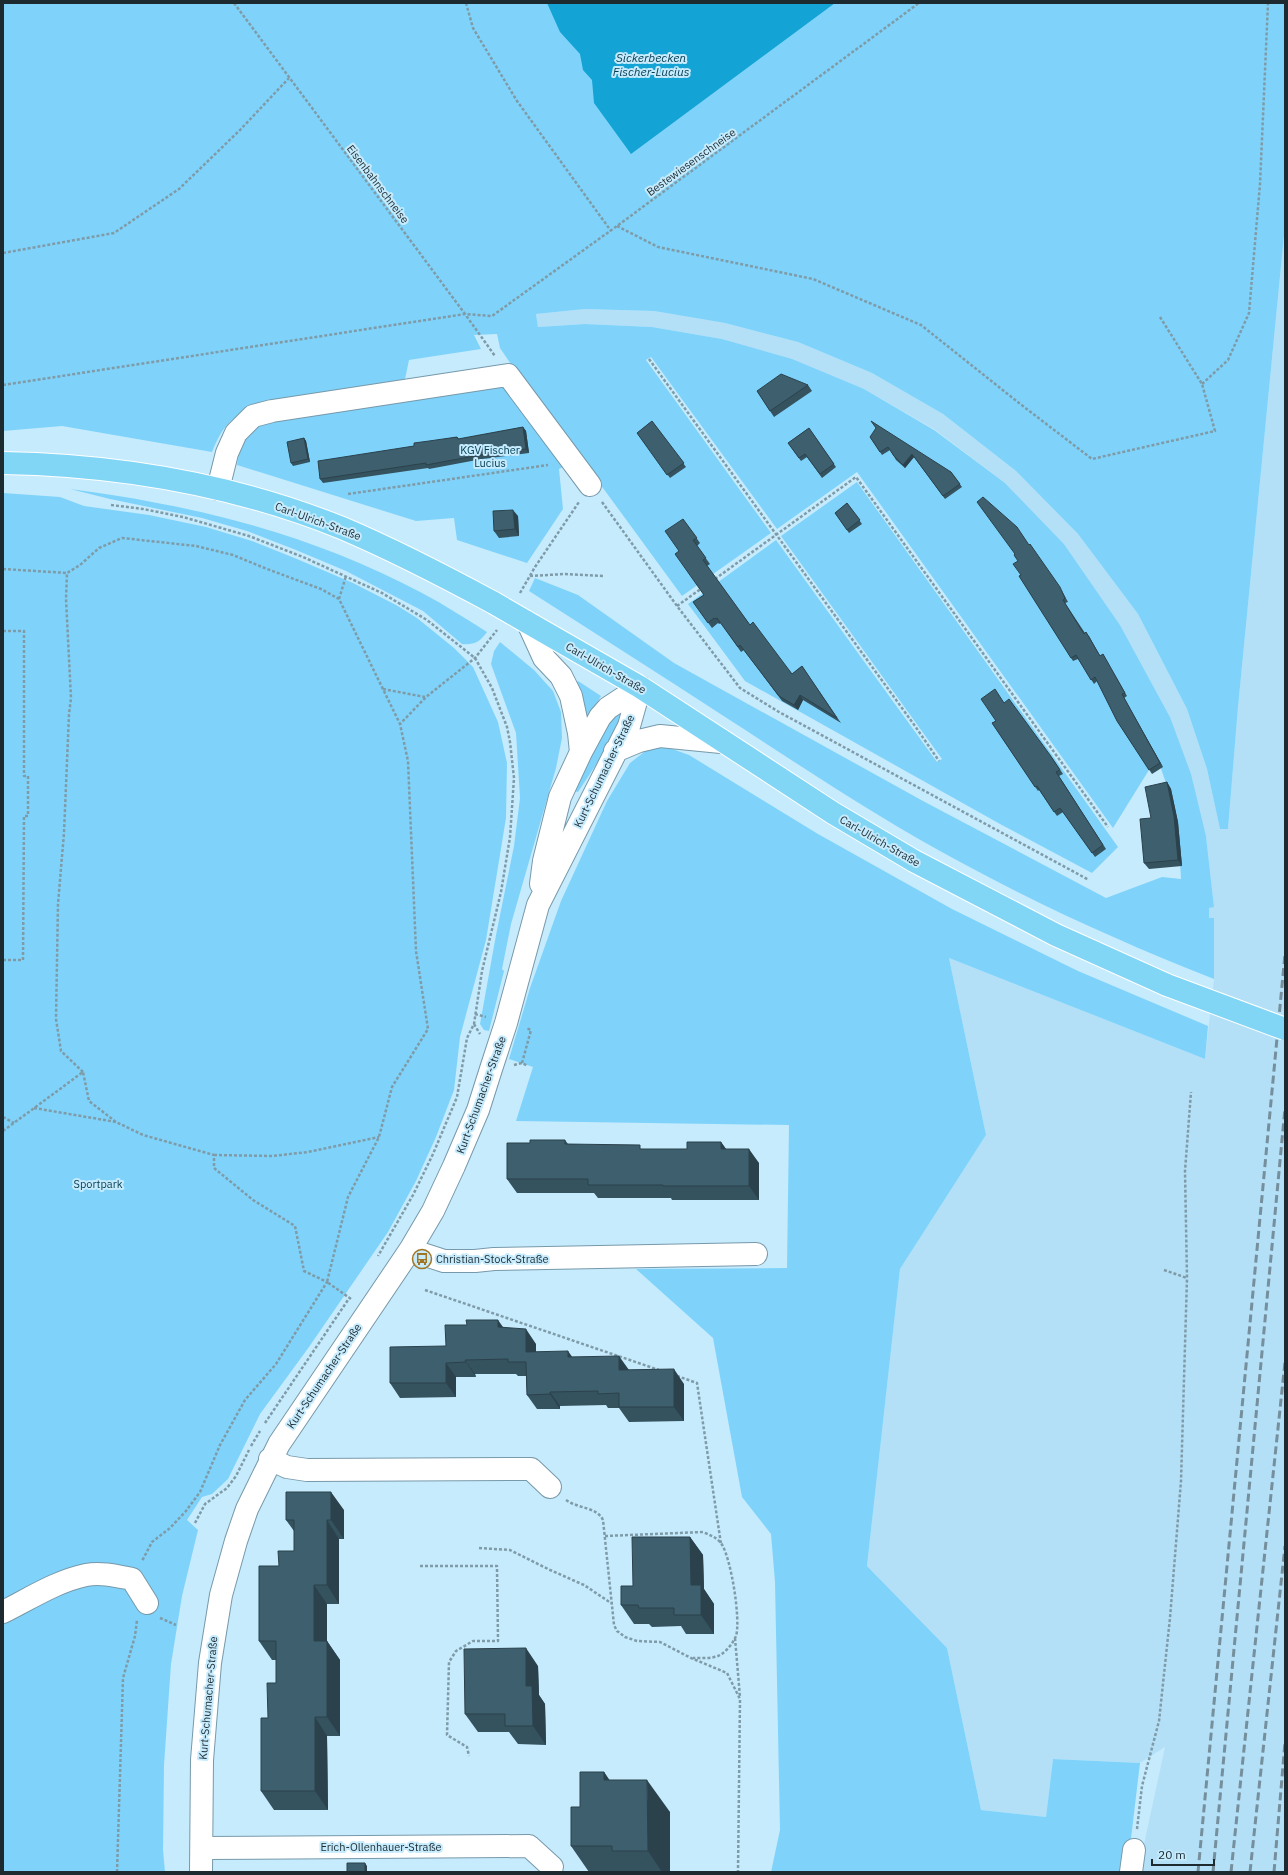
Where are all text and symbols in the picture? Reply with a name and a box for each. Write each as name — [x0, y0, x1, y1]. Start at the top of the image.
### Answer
water label: Sickerbecken Fischer-Lucius — [613, 50, 690, 79]
street label: Bestewiesenschneise — [644, 125, 738, 199]
street label: Eisenbahnschneise — [344, 142, 412, 226]
park label: KGV Fischer Lucius — [460, 443, 520, 470]
street label: Carl-Ulrich-Straße — [273, 499, 363, 543]
street label: Carl-Ulrich-Straße — [563, 639, 649, 697]
street label: Kurt-Schumacher-Straße — [571, 712, 637, 830]
street label: Carl-Ulrich-Straße — [837, 812, 923, 870]
street label: Kurt-Schumacher-Straße — [453, 1034, 509, 1156]
park label: Sportpark — [74, 1177, 123, 1191]
bus stop icon: Christian-Stock-Straße — [411, 1248, 433, 1270]
place label: Christian-Stock-Straße — [436, 1252, 549, 1266]
street label: Kurt-Schumacher-Straße — [284, 1321, 364, 1431]
street label: Kurt-Schumacher-Straße — [196, 1636, 220, 1760]
street label: Erich-Ollenhauer-Straße — [320, 1840, 442, 1854]
scale bar — [1152, 1841, 1214, 1867]
text: 20 m — [1158, 1847, 1186, 1862]

